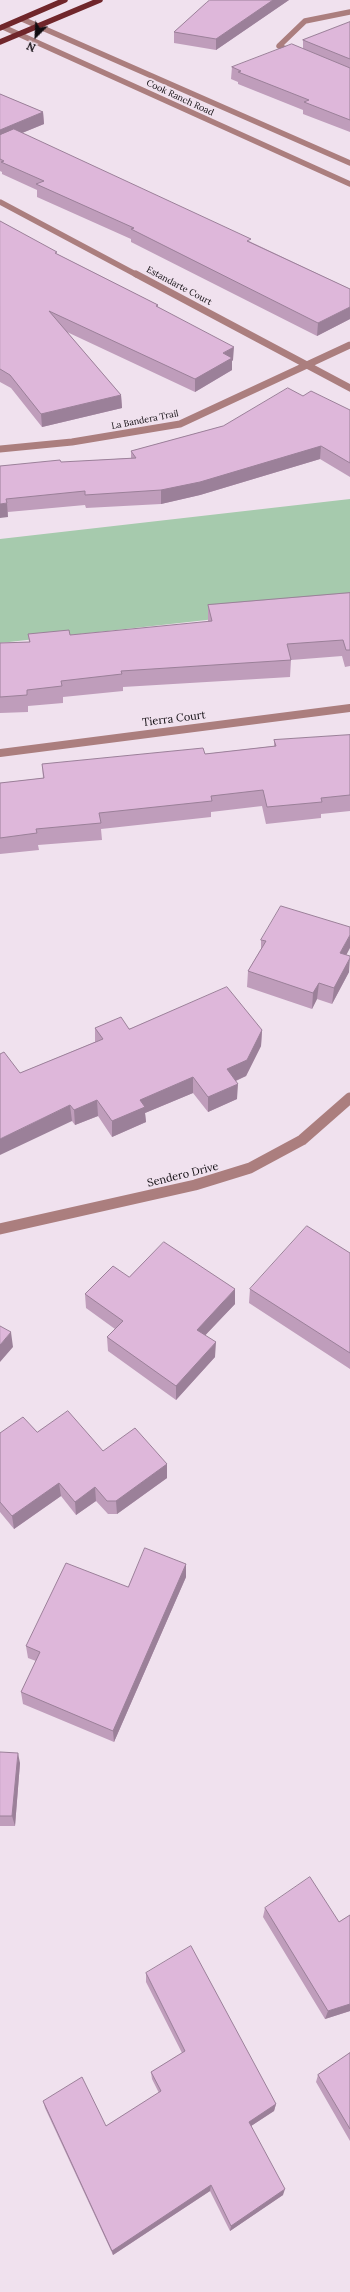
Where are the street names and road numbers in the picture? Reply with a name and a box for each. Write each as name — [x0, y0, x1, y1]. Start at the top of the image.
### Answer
street label: Cook Ranch Road — [145, 78, 215, 118]
street label: Estandarte Court — [144, 264, 214, 308]
street label: La Bandera Trail — [110, 408, 180, 432]
street label: Tierra Court — [141, 709, 207, 729]
street label: Sendero Drive — [146, 1160, 220, 1190]

